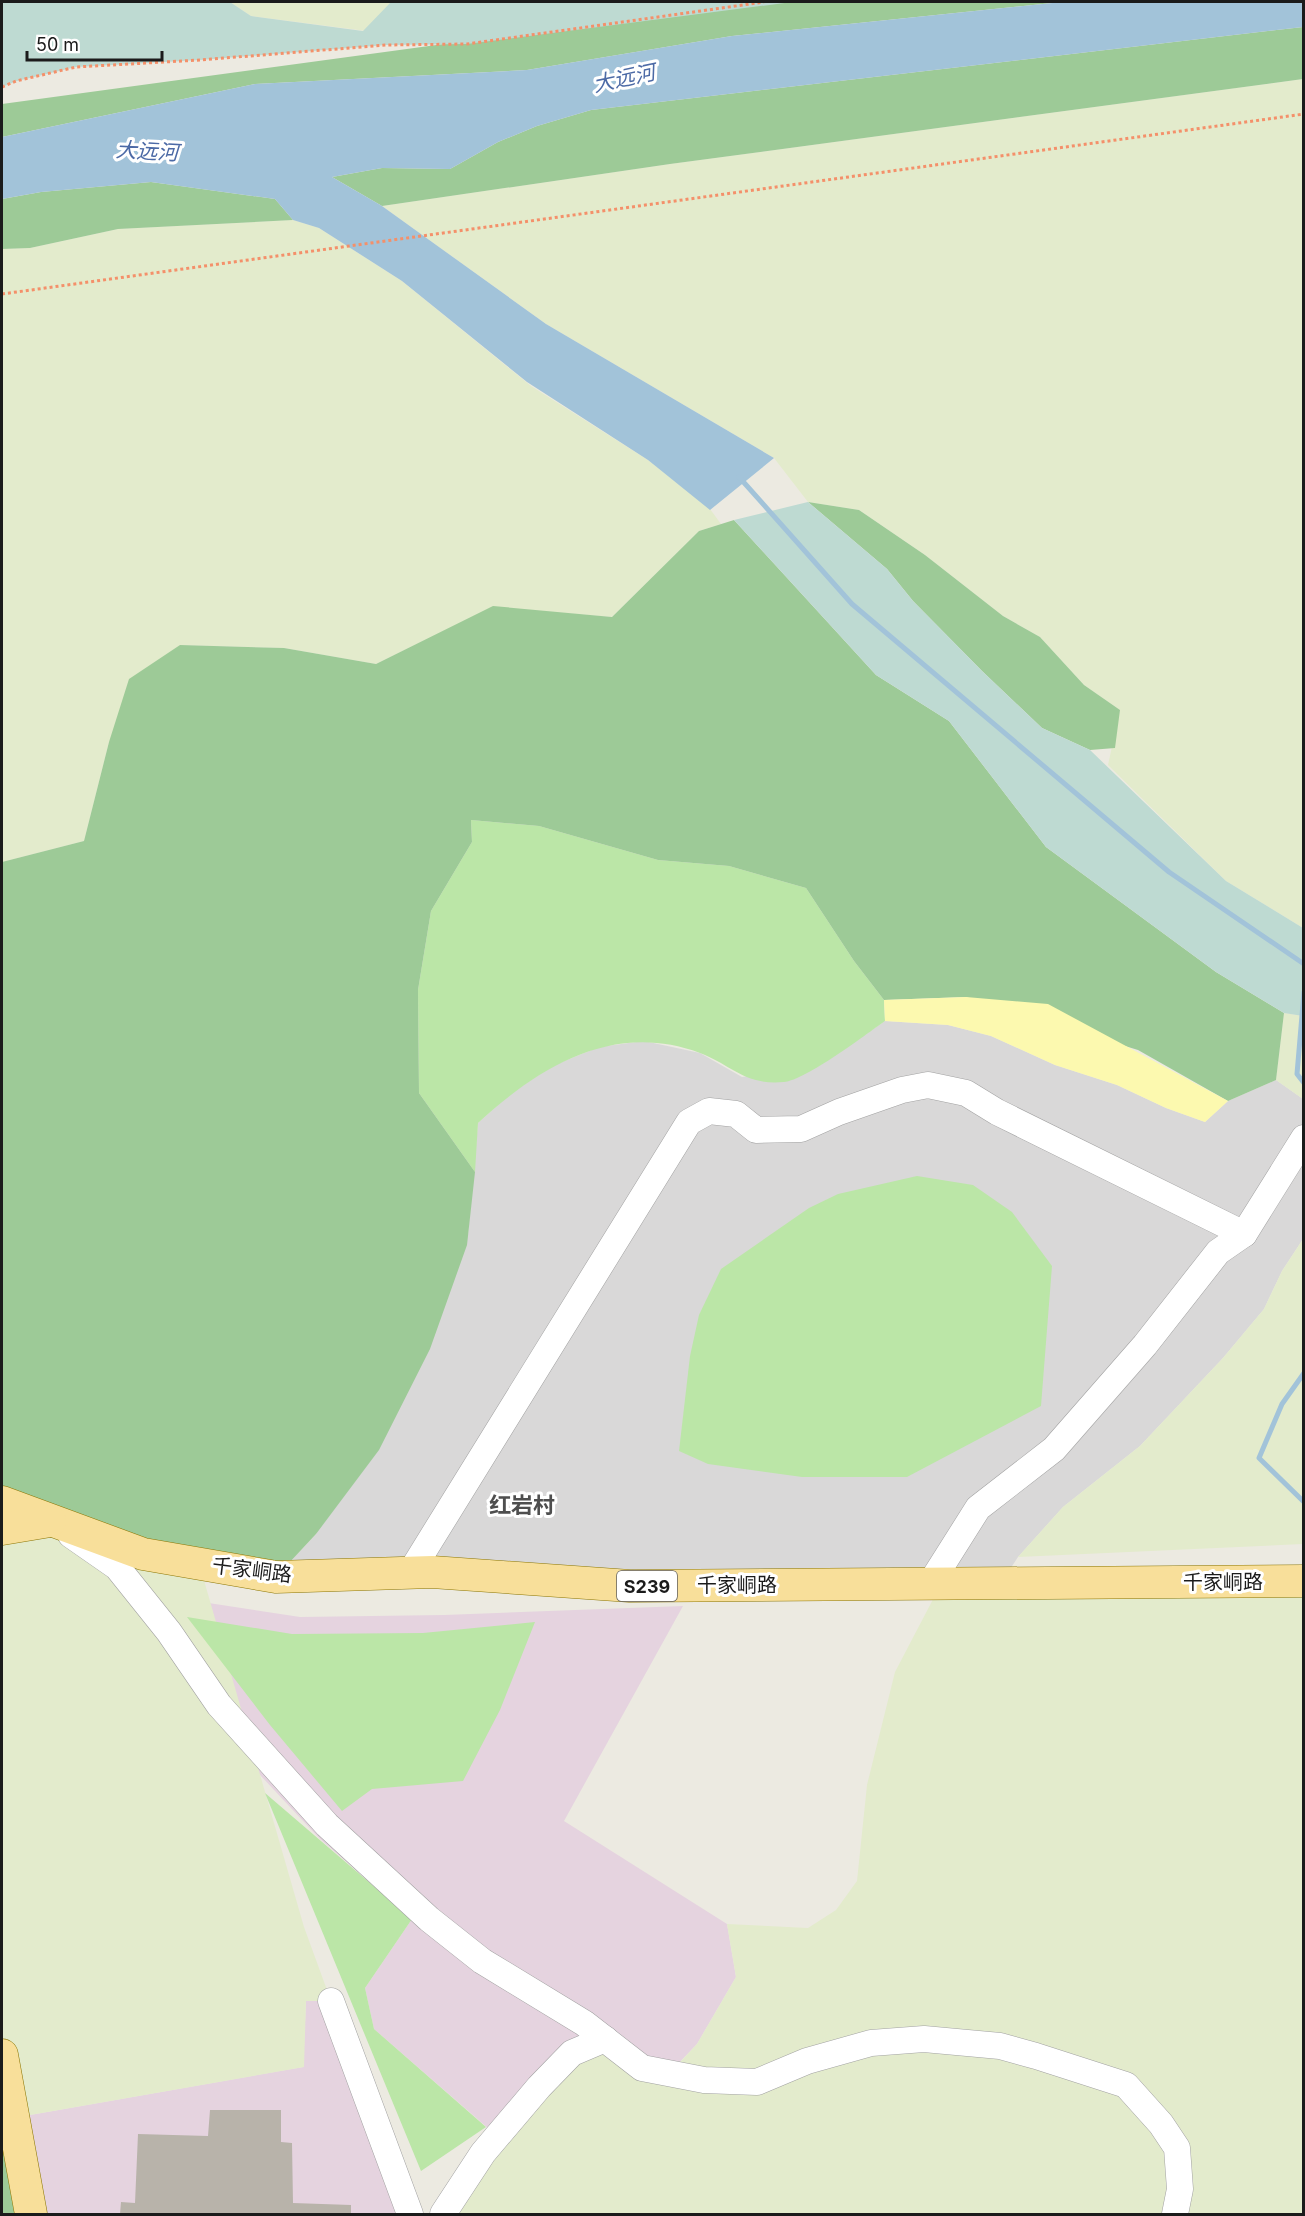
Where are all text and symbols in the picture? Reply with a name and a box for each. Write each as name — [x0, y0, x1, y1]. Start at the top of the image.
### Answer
scale bar — [27, 24, 162, 62]
text: 50 m — [36, 34, 79, 55]
water label: 大远河 — [591, 58, 661, 97]
water label: 大远河 — [115, 137, 183, 165]
district label: 红岩村 — [489, 1492, 555, 1518]
street label: 千家峒路 — [211, 1553, 293, 1587]
street label: 千家峒路 — [1183, 1570, 1263, 1594]
road number: S239 — [617, 1571, 677, 1601]
street label: 千家峒路 — [697, 1573, 777, 1597]

